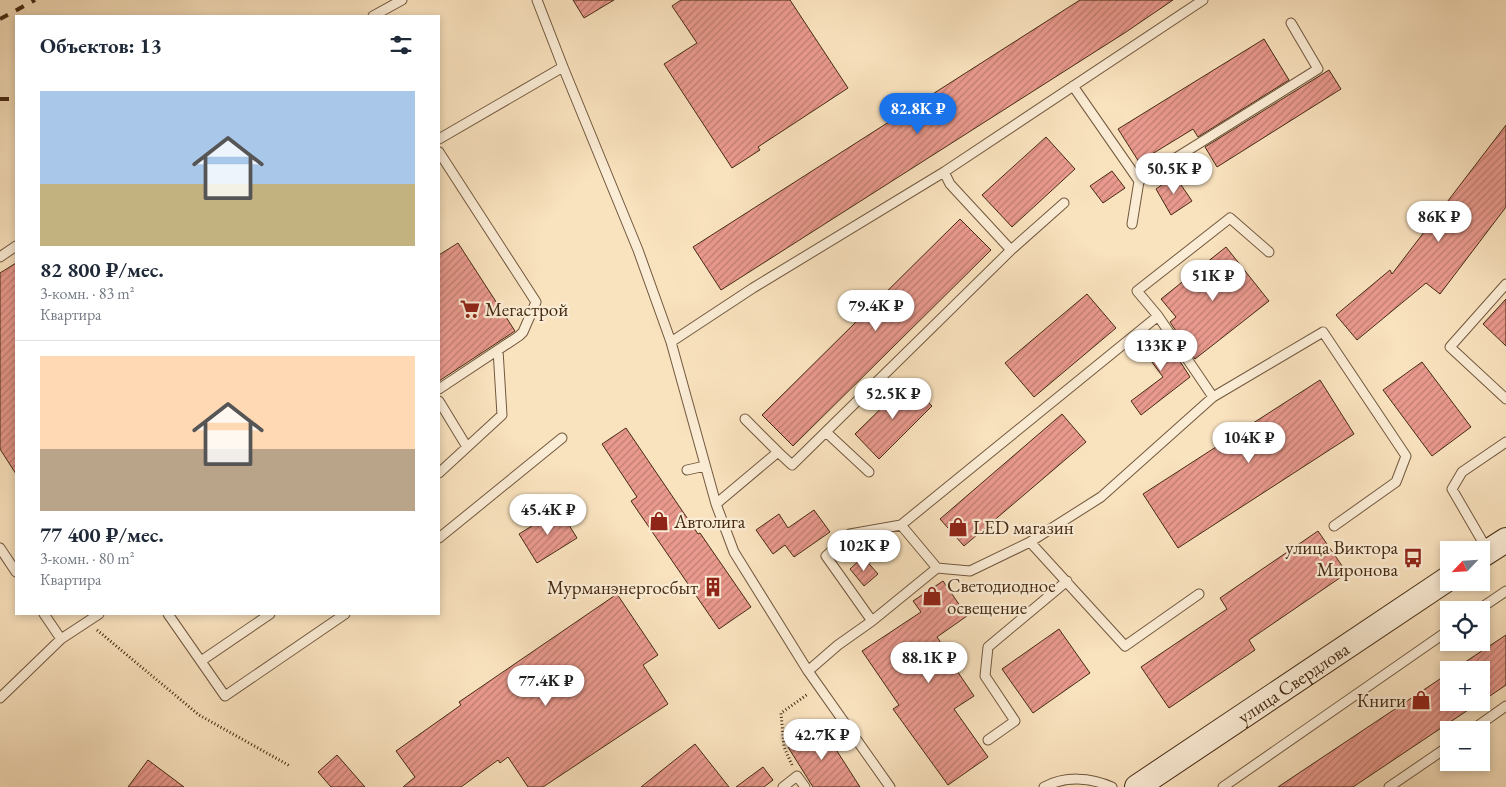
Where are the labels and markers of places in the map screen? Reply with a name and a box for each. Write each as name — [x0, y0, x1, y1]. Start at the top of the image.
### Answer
pin: 82.8K ₽ — [872, 92, 964, 135]
pin: 50.5K ₽ — [1128, 152, 1220, 195]
pin: 86K ₽ — [1404, 200, 1474, 243]
pin: 51K ₽ — [1178, 260, 1248, 302]
pin: 79.4K ₽ — [830, 290, 922, 332]
place label: Мегастрой — [485, 297, 568, 322]
supermarket icon: Мегастрой — [459, 298, 481, 320]
pin: 133K ₽ — [1120, 330, 1202, 372]
pin: 52.5K ₽ — [847, 378, 939, 420]
pin: 104K ₽ — [1208, 422, 1290, 464]
pin: 45.4K ₽ — [502, 494, 594, 536]
place label: Автолига — [673, 509, 746, 534]
shop icon: Автолига — [648, 510, 670, 532]
place label: LED магазин — [973, 515, 1074, 540]
shop icon: LED магазин — [947, 516, 969, 538]
pin: 102K ₽ — [823, 530, 905, 572]
place label: улица Виктора Миронова — [1285, 535, 1398, 582]
bus stop icon: улица Виктора Миронова — [1402, 547, 1424, 569]
place label: Светодиодное освещение — [947, 573, 1056, 620]
place label: Мурманэнергосбыт — [547, 575, 698, 600]
building icon: Мурманэнергосбыт — [702, 576, 724, 598]
shop icon: Светодиодное освещение — [921, 585, 943, 607]
pin: 88.1K ₽ — [883, 642, 975, 684]
pin: 77.4K ₽ — [500, 664, 592, 707]
place label: Книги — [1357, 688, 1406, 713]
shop icon: Книги — [1410, 689, 1432, 711]
pin: 42.7K ₽ — [776, 718, 868, 761]

